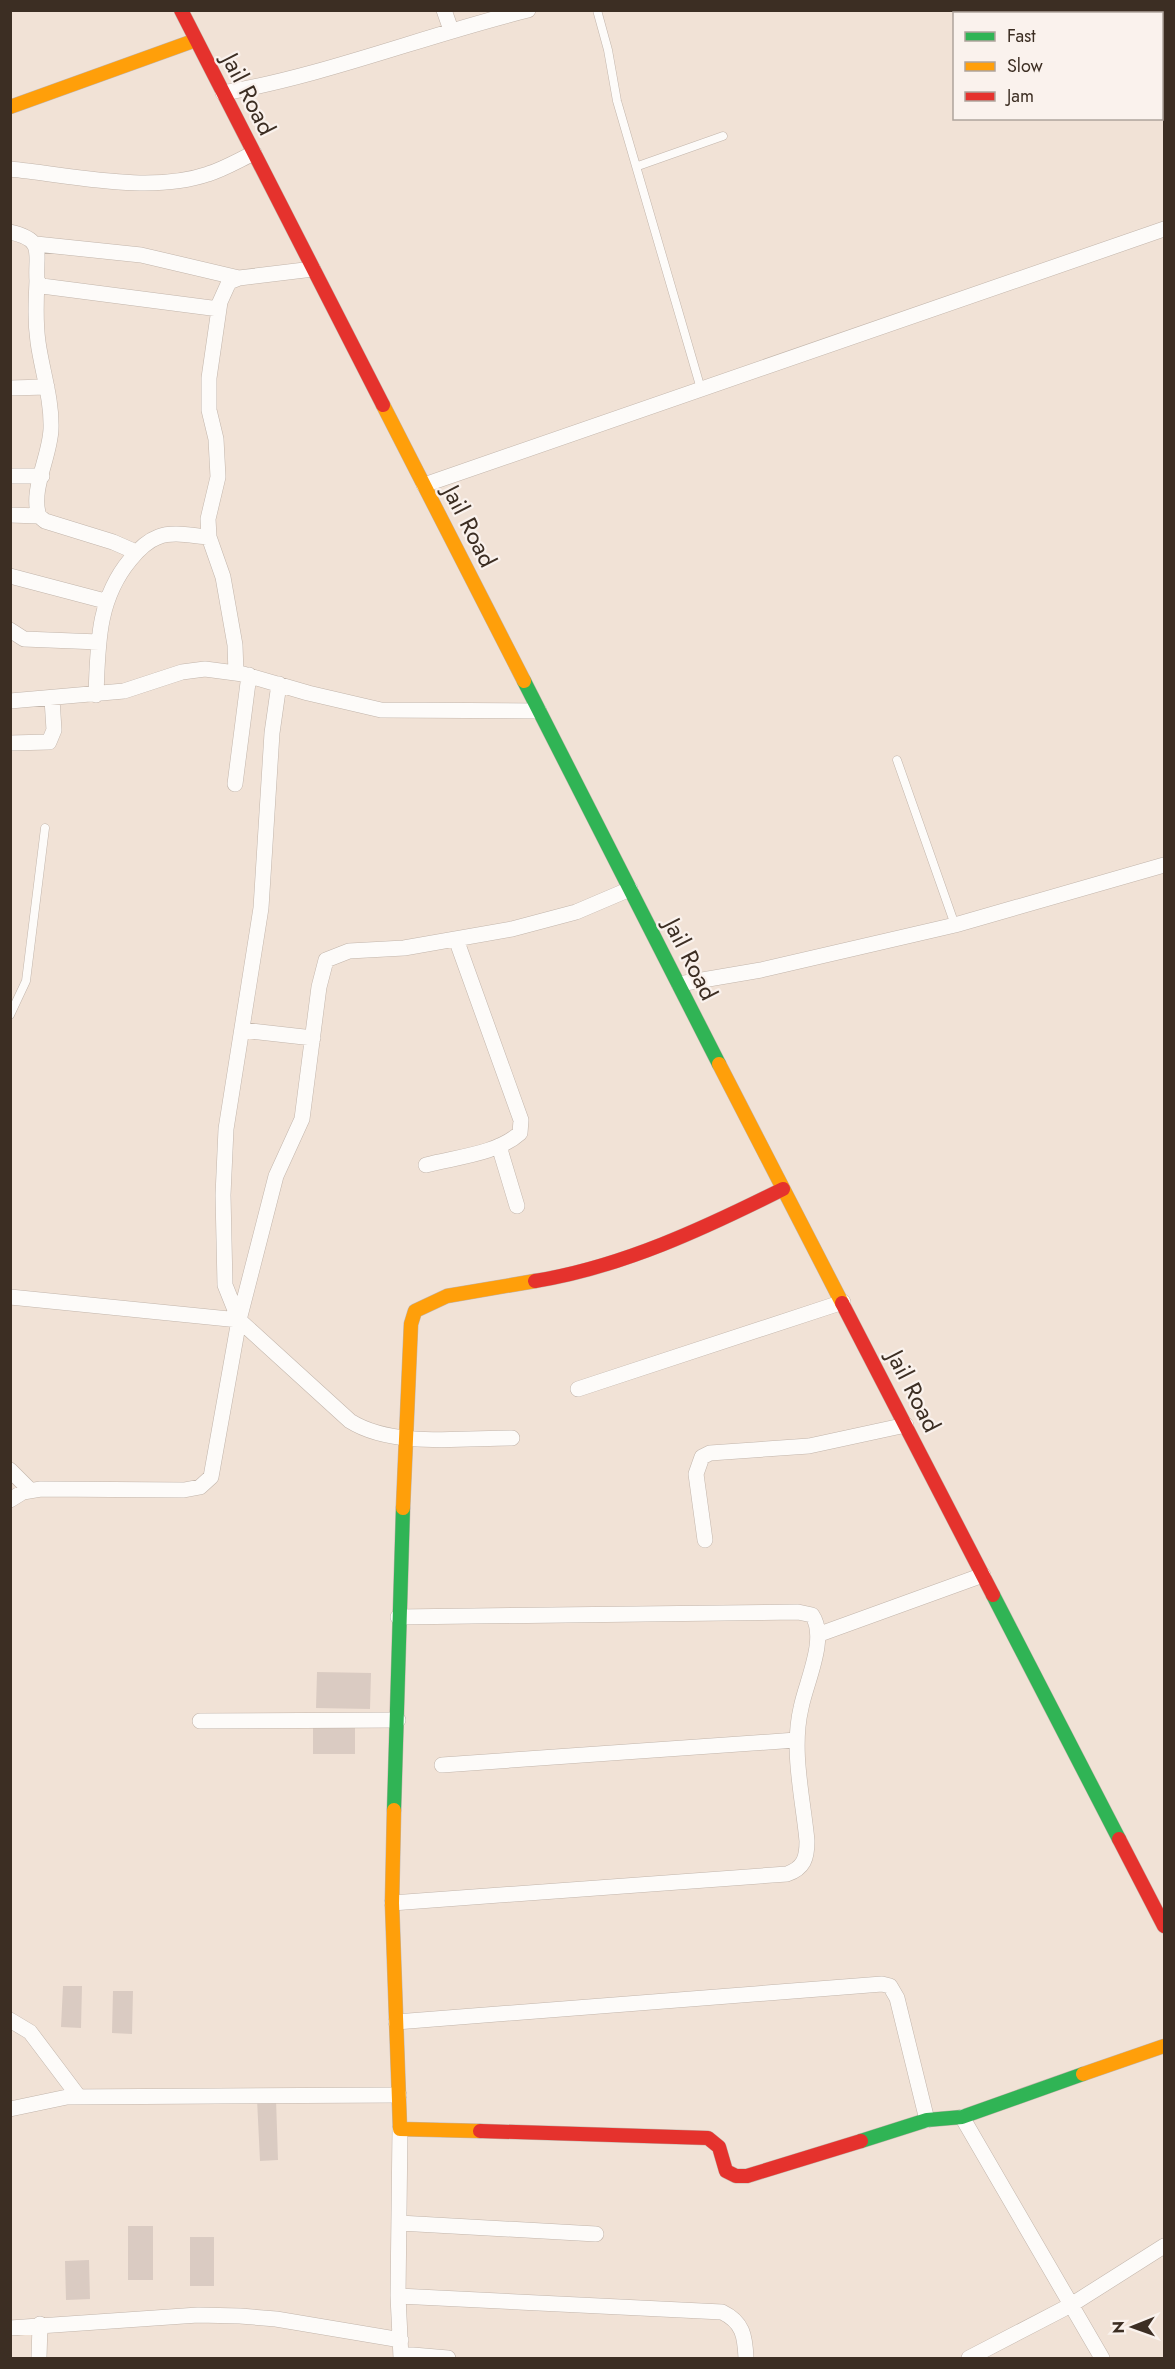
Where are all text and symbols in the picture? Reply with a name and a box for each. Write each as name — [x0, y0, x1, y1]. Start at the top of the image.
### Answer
legend — [953, 12, 1163, 120]
text: Fast — [1007, 23, 1036, 49]
street label: Jail Road — [212, 44, 285, 141]
text: Slow — [1007, 53, 1044, 79]
text: Jam — [1005, 83, 1034, 109]
street label: Jail Road — [433, 476, 506, 573]
street label: Jail Road — [654, 909, 727, 1006]
street label: Jail Road — [877, 1341, 950, 1438]
north arrow — [1103, 2297, 1163, 2357]
text: N — [1107, 2321, 1130, 2334]

